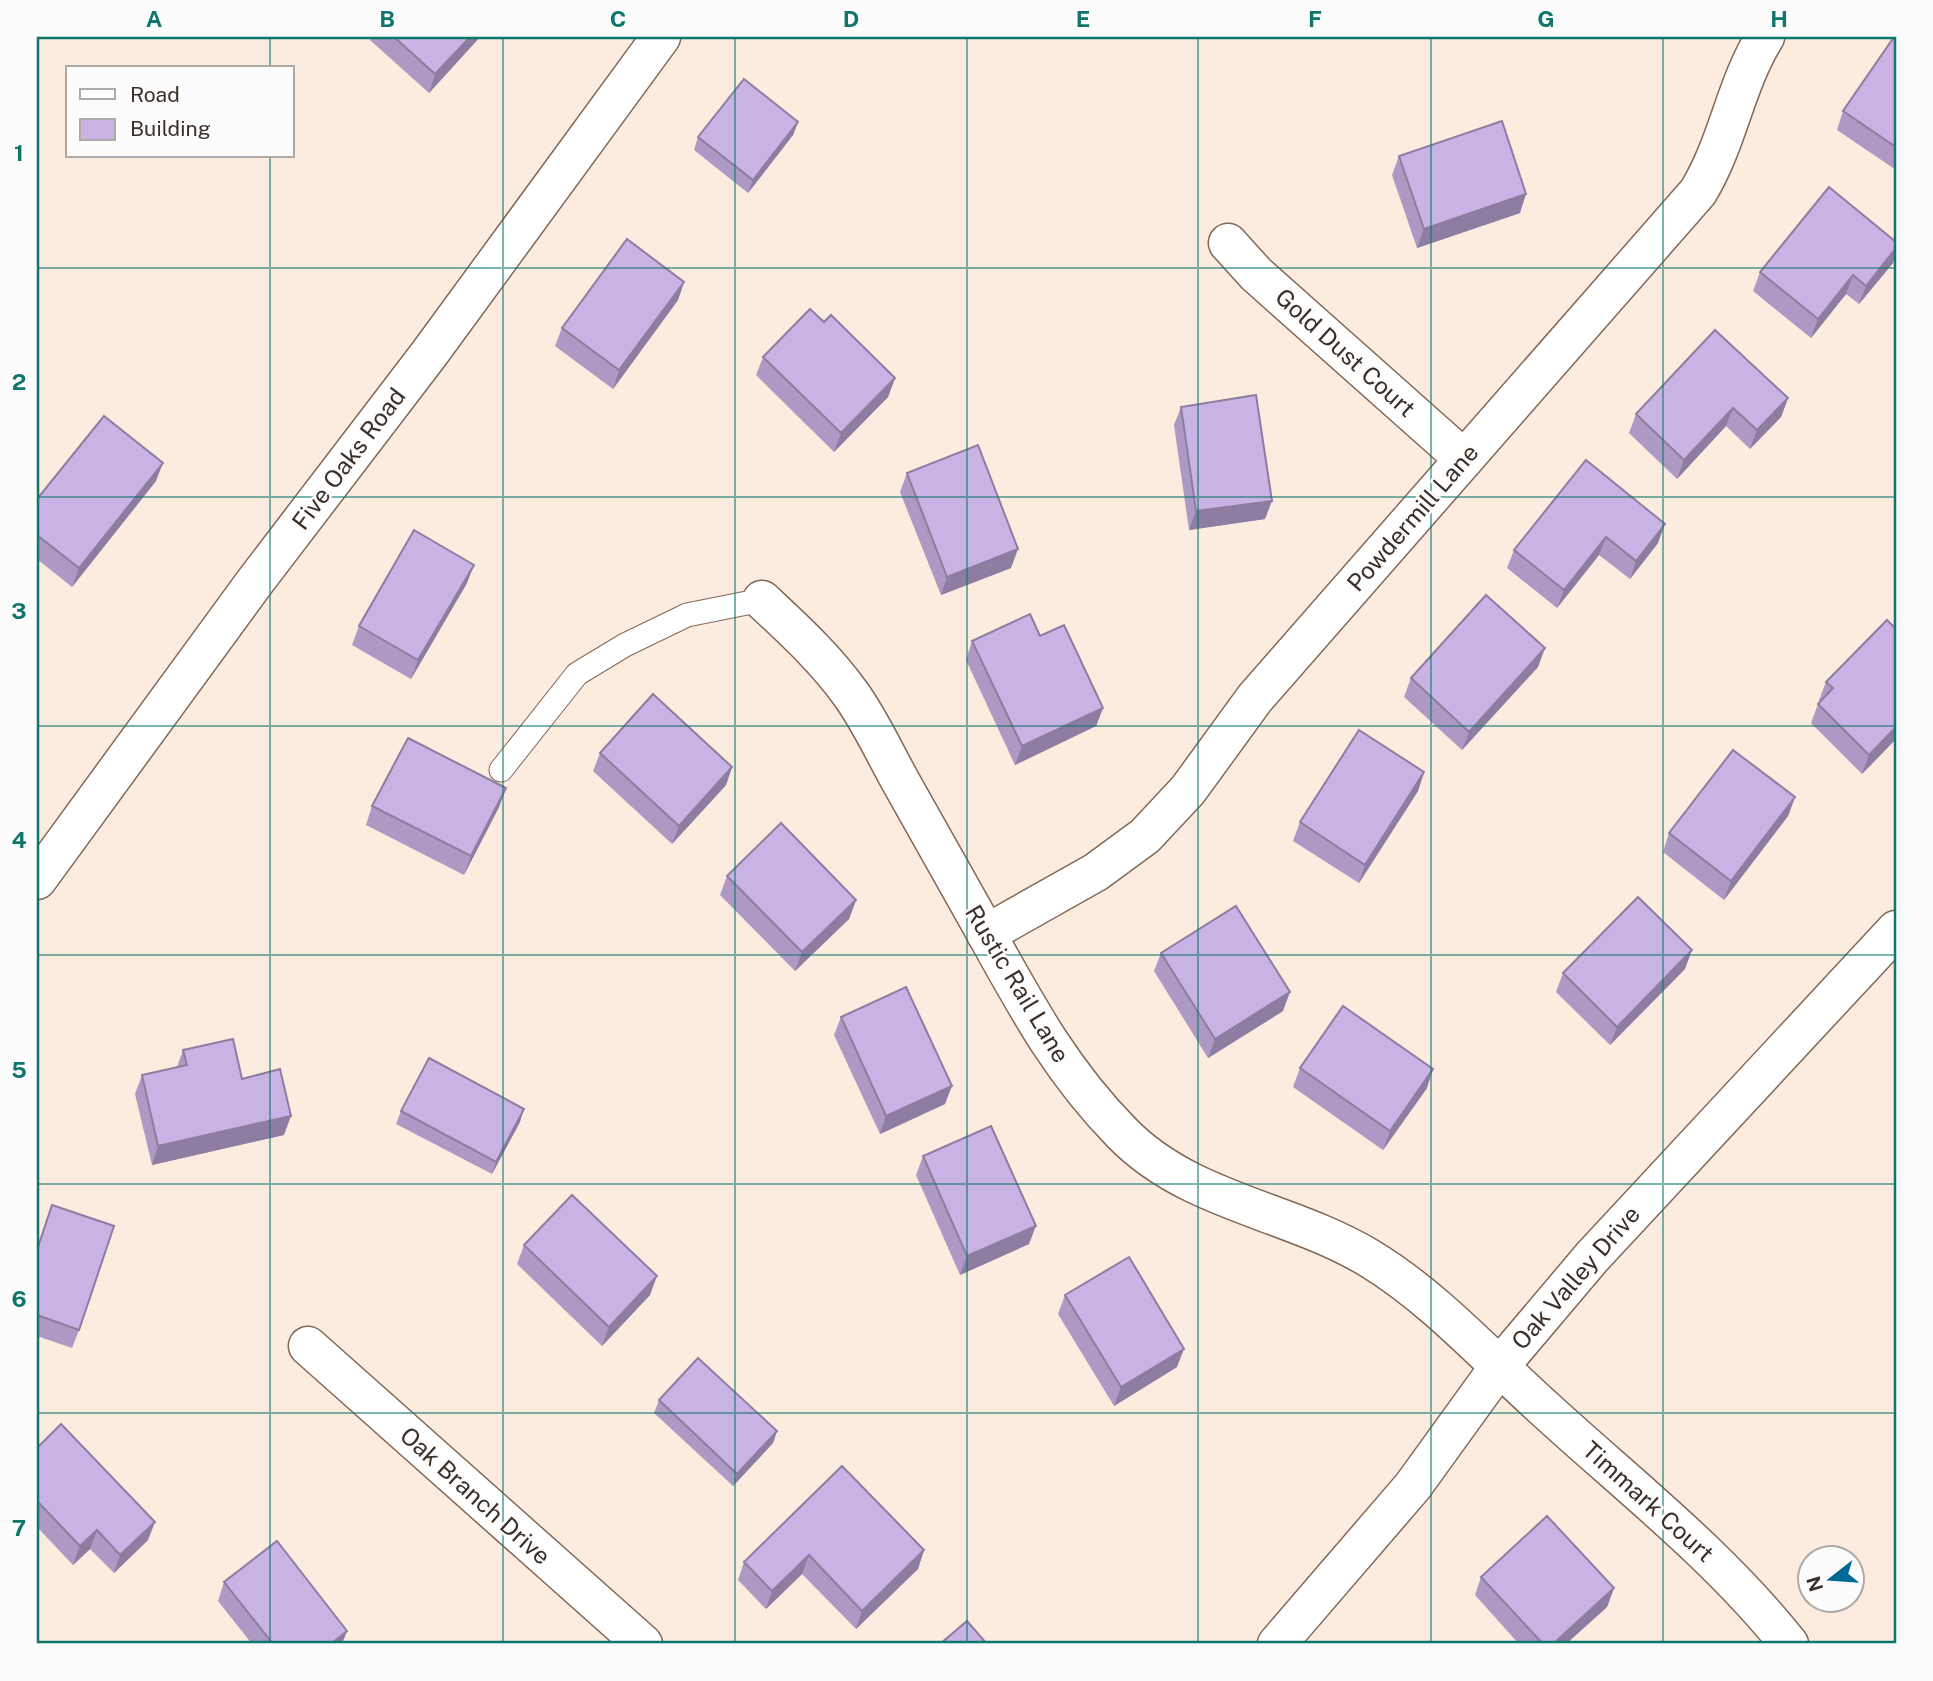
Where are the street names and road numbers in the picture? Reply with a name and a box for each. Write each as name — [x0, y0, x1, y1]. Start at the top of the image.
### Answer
street label: Gold Dust Court — [1270, 282, 1421, 422]
street label: Five Oaks Road — [286, 382, 411, 535]
street label: Powdermill Lane — [1341, 438, 1484, 596]
street label: Rustic Rail Lane — [960, 900, 1076, 1067]
street label: Oak Valley Drive — [1505, 1200, 1645, 1355]
street label: Oak Branch Drive — [395, 1421, 556, 1570]
street label: Timmark Court — [1578, 1435, 1720, 1567]

